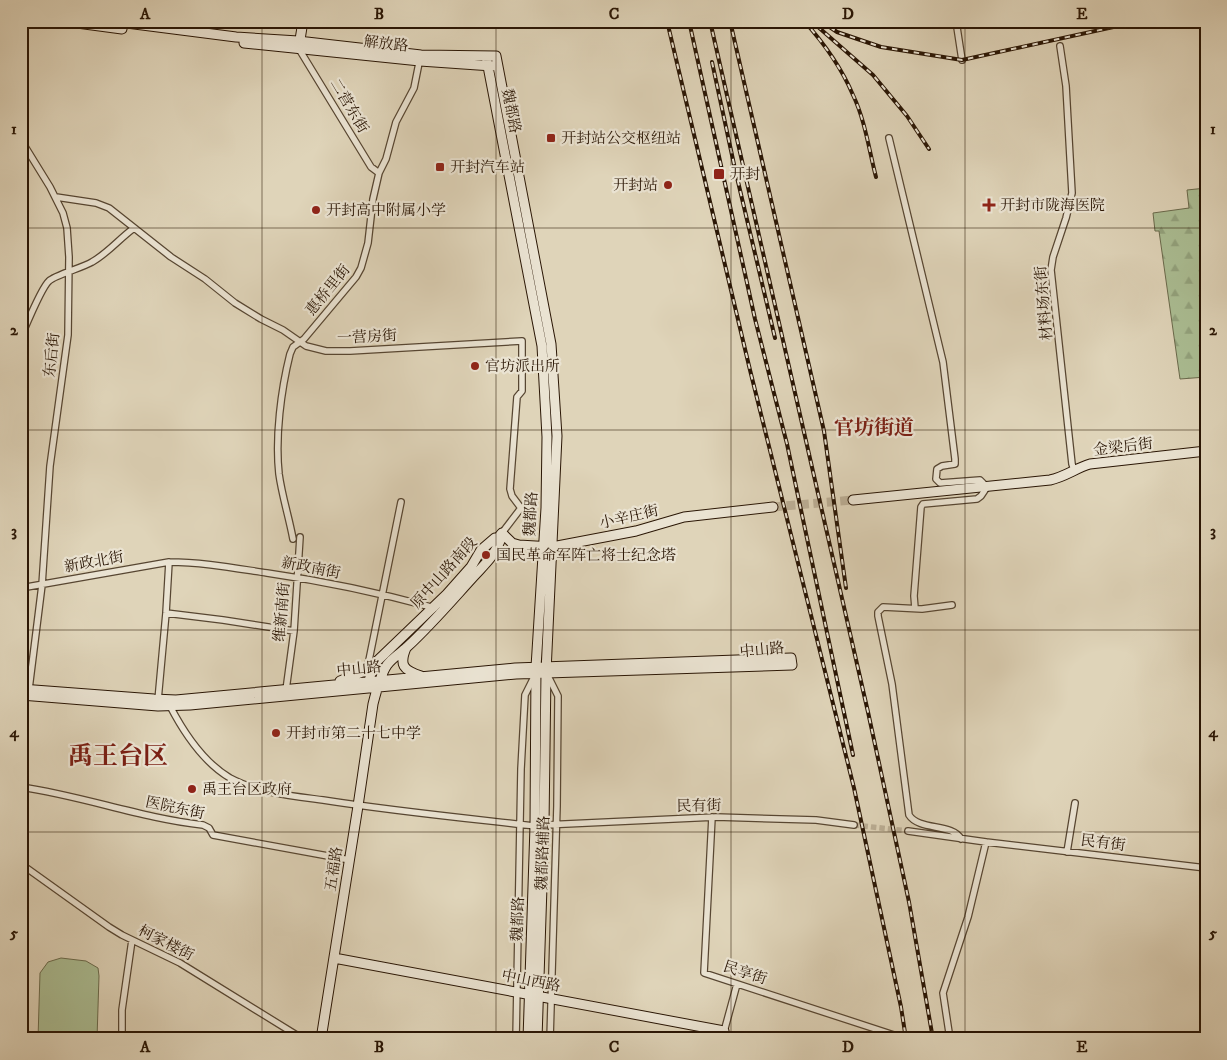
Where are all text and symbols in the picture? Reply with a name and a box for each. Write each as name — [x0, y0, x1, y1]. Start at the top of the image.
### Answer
text: A — [139, 4, 151, 24]
text: B — [374, 4, 384, 24]
text: C — [609, 4, 619, 24]
text: D — [842, 4, 854, 24]
text: E — [1076, 4, 1088, 24]
street label: 解放路 — [363, 32, 409, 56]
street label: 二营东街 — [325, 75, 373, 137]
street label: 魏都路 — [497, 87, 525, 135]
text: 1 — [11, 119, 17, 139]
text: 1 — [1210, 119, 1216, 139]
place label: 开封站公交枢纽站 — [561, 129, 681, 148]
marker: 开封站公交枢纽站 — [545, 132, 557, 144]
place label: 开封汽车站 — [450, 158, 525, 177]
marker: 开封汽车站 — [434, 161, 446, 173]
place label: 开封 — [730, 165, 760, 184]
marker: 开封 — [712, 167, 726, 181]
place label: 开封站 — [613, 176, 658, 195]
marker: 开封站 — [662, 179, 674, 191]
place label: 开封市陇海医院 — [1000, 196, 1105, 215]
marker: 开封市陇海医院 — [982, 198, 996, 212]
place label: 开封高中附属小学 — [326, 201, 446, 220]
marker: 开封高中附属小学 — [310, 204, 322, 216]
street label: 惠桥里街 — [302, 261, 354, 319]
street label: 材料场东街 — [1031, 265, 1057, 341]
text: 2 — [10, 320, 19, 340]
text: 2 — [1209, 320, 1218, 340]
street label: 一营房街 — [337, 326, 397, 348]
street label: 东后街 — [40, 332, 64, 378]
place label: 官坊派出所 — [485, 357, 560, 376]
marker: 官坊派出所 — [469, 360, 481, 372]
district label: 官坊街道 — [834, 416, 914, 441]
street label: 金梁后街 — [1092, 434, 1154, 460]
street label: 魏都路 — [520, 491, 542, 537]
street label: 小辛庄街 — [598, 501, 660, 533]
text: 3 — [11, 521, 17, 541]
text: 3 — [1210, 521, 1216, 541]
street label: 原中山路南段 — [407, 533, 481, 613]
place label: 国民革命军阵亡将士纪念塔 — [496, 546, 676, 565]
street label: 新政北街 — [63, 547, 125, 577]
marker: 国民革命军阵亡将士纪念塔 — [480, 549, 492, 561]
street label: 新政南街 — [280, 553, 342, 583]
street label: 维新南街 — [270, 581, 294, 643]
street label: 中山路 — [739, 639, 785, 661]
street label: 中山路 — [336, 657, 382, 681]
text: 4 — [8, 722, 19, 742]
text: 4 — [1207, 722, 1218, 742]
place label: 开封市第二十七中学 — [286, 724, 421, 743]
marker: 开封市第二十七中学 — [270, 727, 282, 739]
district label: 禹王台区 — [68, 741, 168, 772]
place label: 禹王台区政府 — [202, 780, 292, 799]
marker: 禹王台区政府 — [186, 783, 198, 795]
street label: 医院东街 — [144, 792, 206, 824]
street label: 民有街 — [676, 796, 722, 816]
street label: 魏都路辅路 — [532, 815, 554, 891]
street label: 民有街 — [1080, 831, 1126, 855]
street label: 五福路 — [321, 845, 347, 893]
street label: 魏都路 — [508, 896, 528, 942]
street label: 柯家楼街 — [135, 921, 197, 965]
text: 5 — [9, 923, 18, 943]
text: 5 — [1208, 923, 1217, 943]
street label: 民享街 — [721, 957, 769, 989]
street label: 中山西路 — [500, 966, 562, 996]
text: A — [139, 1037, 151, 1057]
text: B — [374, 1037, 384, 1057]
text: C — [609, 1037, 619, 1057]
text: D — [842, 1037, 854, 1057]
text: E — [1076, 1037, 1088, 1057]

